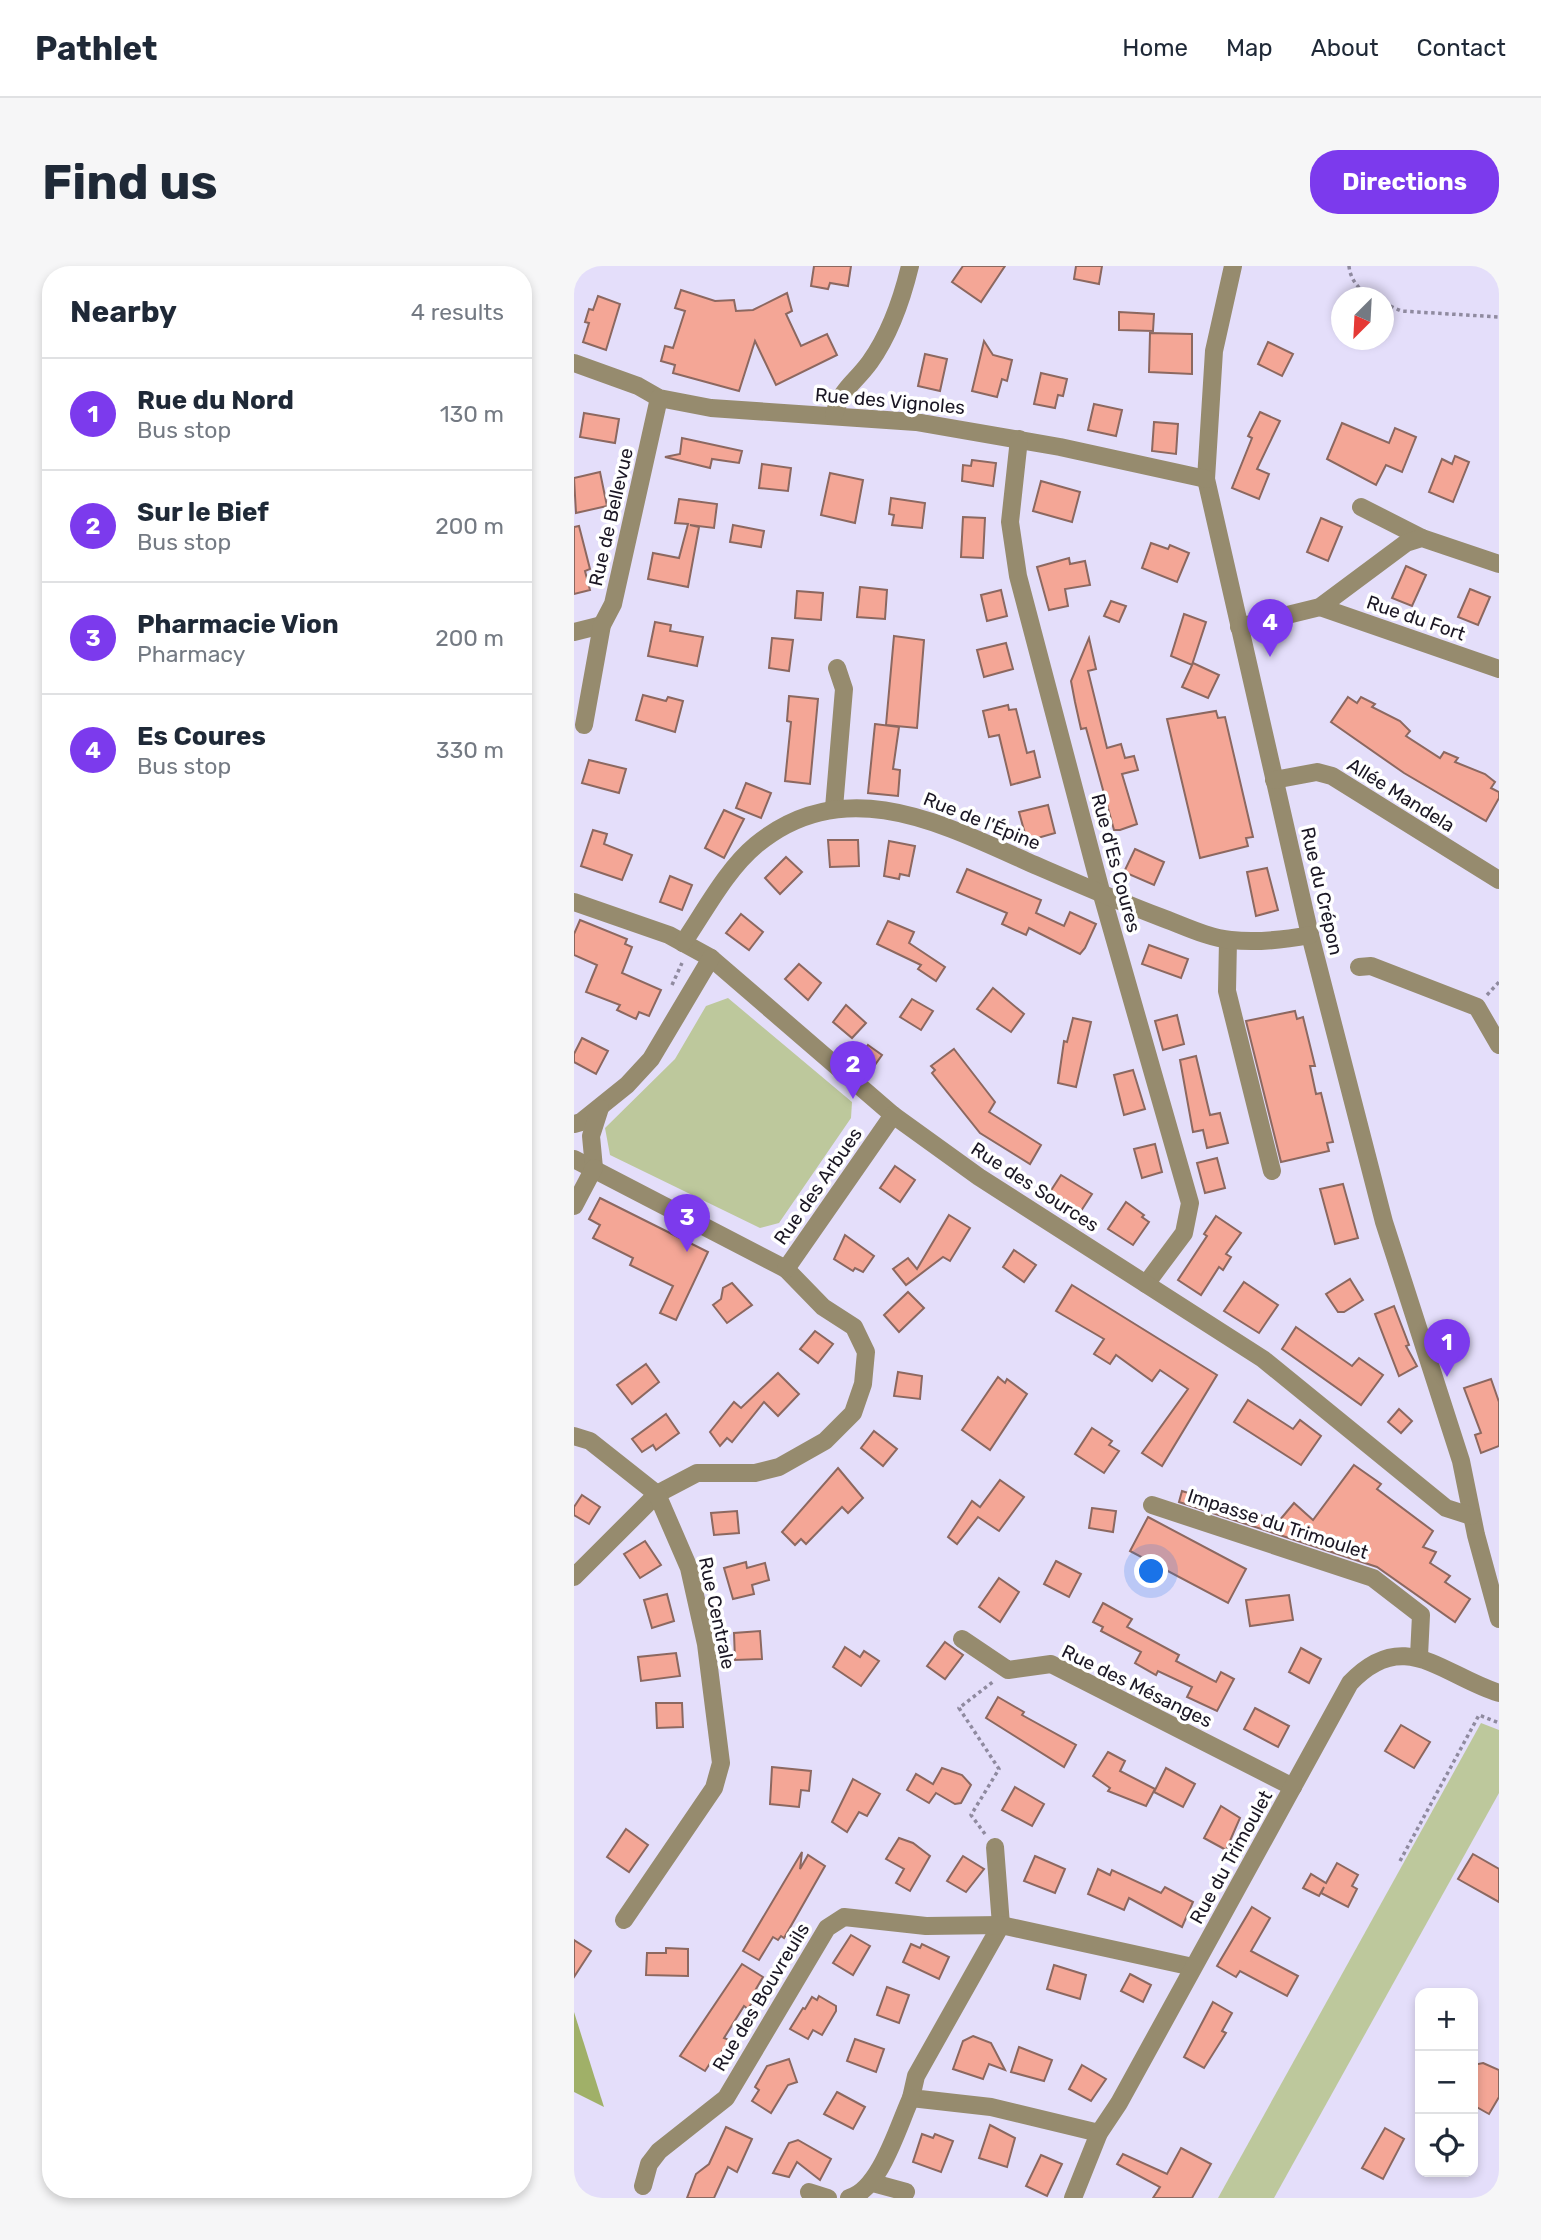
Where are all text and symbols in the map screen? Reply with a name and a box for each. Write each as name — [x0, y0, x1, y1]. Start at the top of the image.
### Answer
text: Pathlet — [35, 29, 158, 68]
text: Home — [1122, 34, 1188, 62]
text: Map — [1226, 34, 1273, 62]
text: About — [1311, 34, 1379, 62]
text: Contact — [1417, 34, 1506, 62]
button: Directions — [1310, 150, 1499, 214]
text: Find us — [42, 153, 218, 211]
north arrow — [1331, 287, 1394, 350]
text: Nearby — [70, 294, 177, 330]
text: 4 results — [411, 298, 504, 326]
street label: Rue des Vignoles — [814, 383, 966, 419]
text: Rue du Nord — [137, 385, 294, 416]
text: 1 — [87, 400, 99, 428]
text: 130 m — [440, 400, 504, 428]
text: Bus stop — [137, 416, 231, 444]
street label: Rue de Bellevue — [584, 446, 638, 588]
text: Sur le Bief — [137, 497, 269, 528]
text: 2 — [86, 512, 100, 540]
text: 200 m — [435, 512, 504, 540]
text: Bus stop — [137, 528, 231, 556]
street label: Rue du Fort — [1364, 590, 1469, 646]
pin: 4 — [1247, 599, 1293, 657]
text: Pharmacie Vion — [137, 609, 339, 640]
text: 3 — [85, 624, 101, 652]
text: 200 m — [435, 624, 504, 652]
text: Pharmacy — [137, 640, 245, 668]
text: Es Coures — [137, 721, 266, 752]
text: 4 — [85, 736, 101, 764]
text: 330 m — [436, 736, 504, 764]
text: Bus stop — [137, 752, 231, 780]
street label: Allée Mandela — [1343, 753, 1459, 837]
street label: Rue de l'Épine — [920, 787, 1044, 855]
street label: Rue d'Es Coures — [1086, 791, 1146, 935]
street label: Rue du Crépon — [1296, 825, 1348, 957]
pin: 2 — [830, 1041, 876, 1099]
street label: Rue des Arbues — [769, 1123, 867, 1249]
street label: Rue des Sources — [967, 1137, 1103, 1237]
pin: 3 — [664, 1194, 710, 1252]
pin: 1 — [1424, 1319, 1470, 1377]
street label: Impasse du Trimoulet — [1185, 1484, 1372, 1564]
your location — [1134, 1554, 1168, 1588]
street label: Rue Centrale — [694, 1555, 740, 1671]
street label: Rue des Mésanges — [1058, 1640, 1216, 1732]
street label: Rue du Trimoulet — [1185, 1786, 1278, 1928]
street label: Rue des Bouvreuils — [708, 1919, 814, 2075]
map controls — [1415, 1988, 1478, 2177]
button: + — [1415, 1988, 1478, 2051]
button: − — [1415, 2051, 1478, 2114]
button: locate — [1415, 2114, 1478, 2177]

